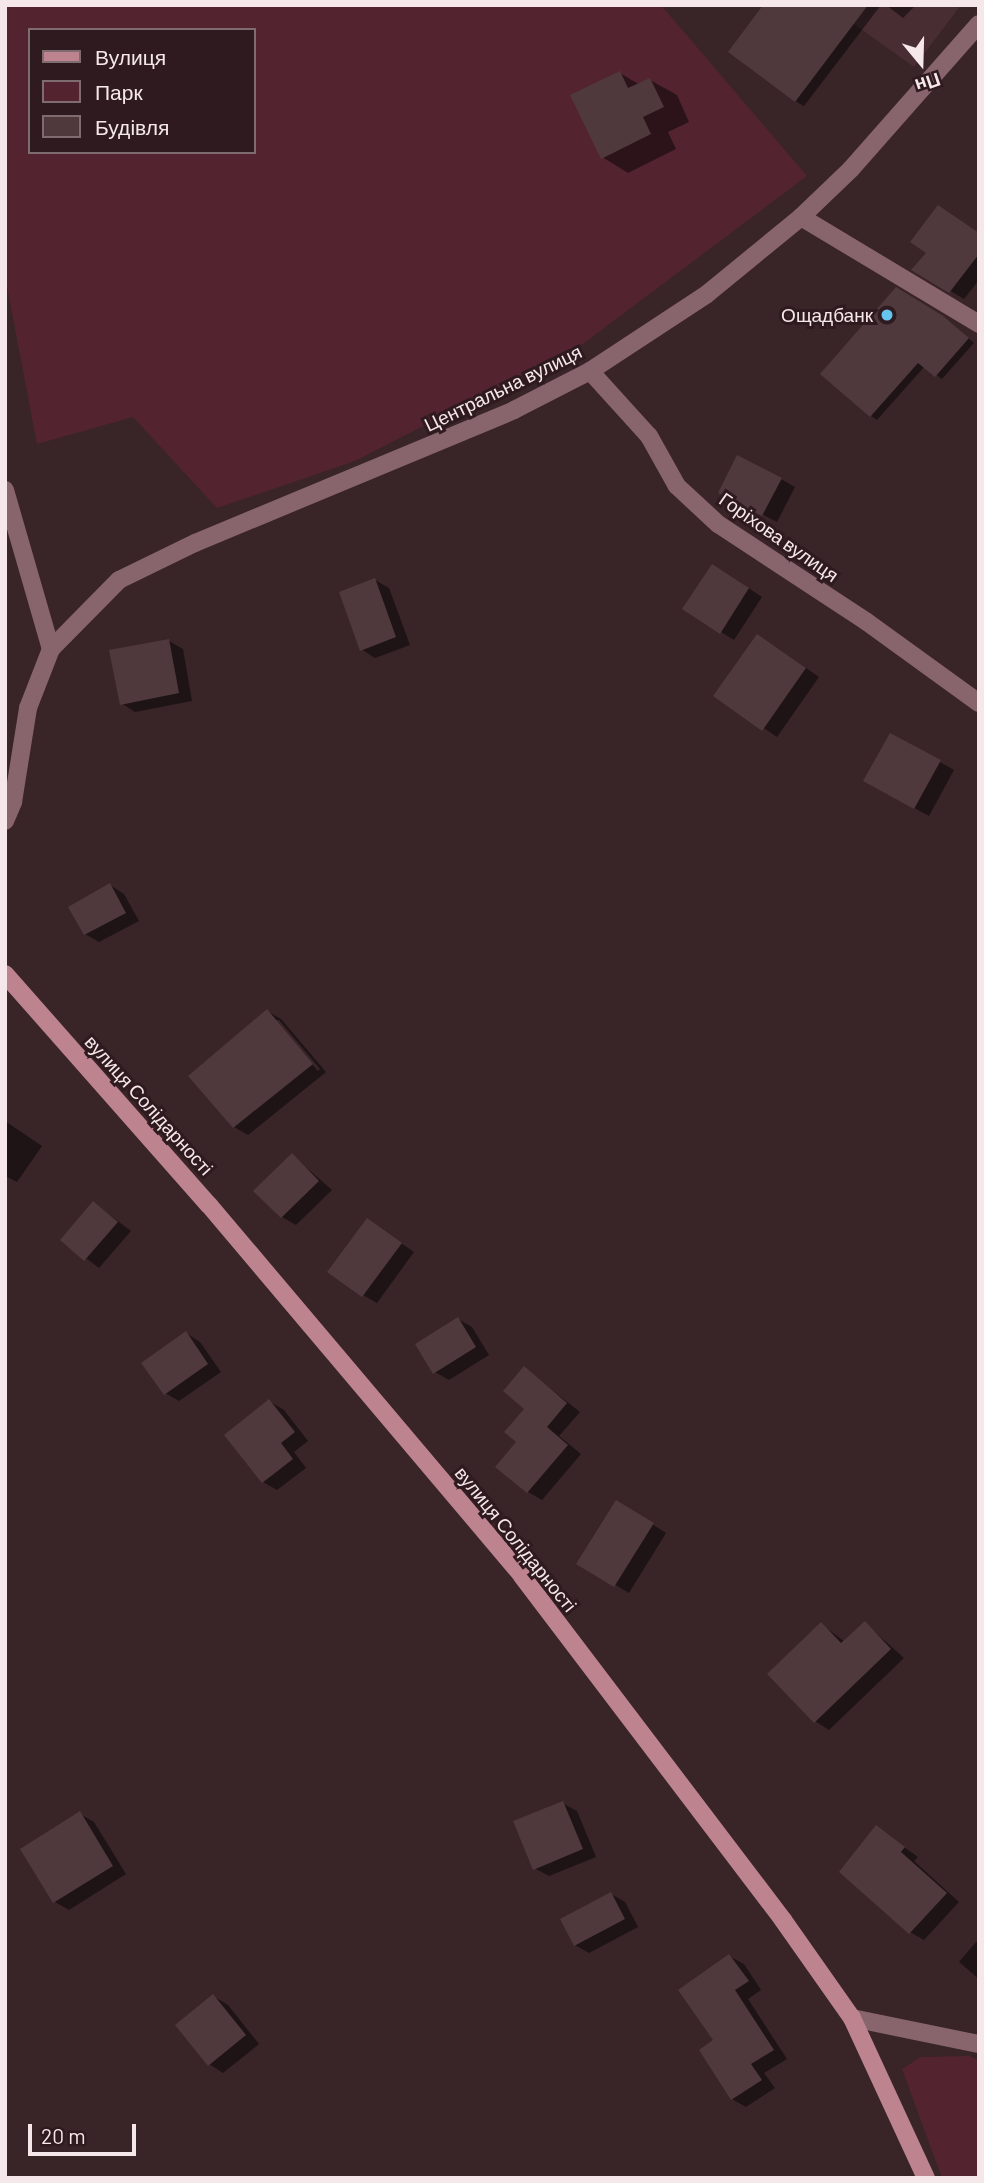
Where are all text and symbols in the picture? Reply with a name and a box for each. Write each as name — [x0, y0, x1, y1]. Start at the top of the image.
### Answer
legend — [28, 28, 256, 154]
north arrow — [886, 28, 956, 98]
text: Вулиця — [95, 44, 166, 69]
text: Пн — [912, 68, 944, 98]
text: Парк — [95, 79, 143, 104]
text: Будівля — [95, 114, 169, 139]
place label: Ощадбанк — [781, 304, 873, 326]
marker: Ощадбанк — [879, 307, 895, 323]
street label: Центральна вулиця — [421, 340, 585, 436]
street label: Горіхова вулиця — [715, 487, 843, 587]
street label: вулиця Солідарності — [80, 1030, 218, 1180]
street label: вулиця Солідарності — [450, 1462, 582, 1616]
scale bar — [32, 2110, 140, 2154]
text: 20 m — [41, 2123, 86, 2148]

